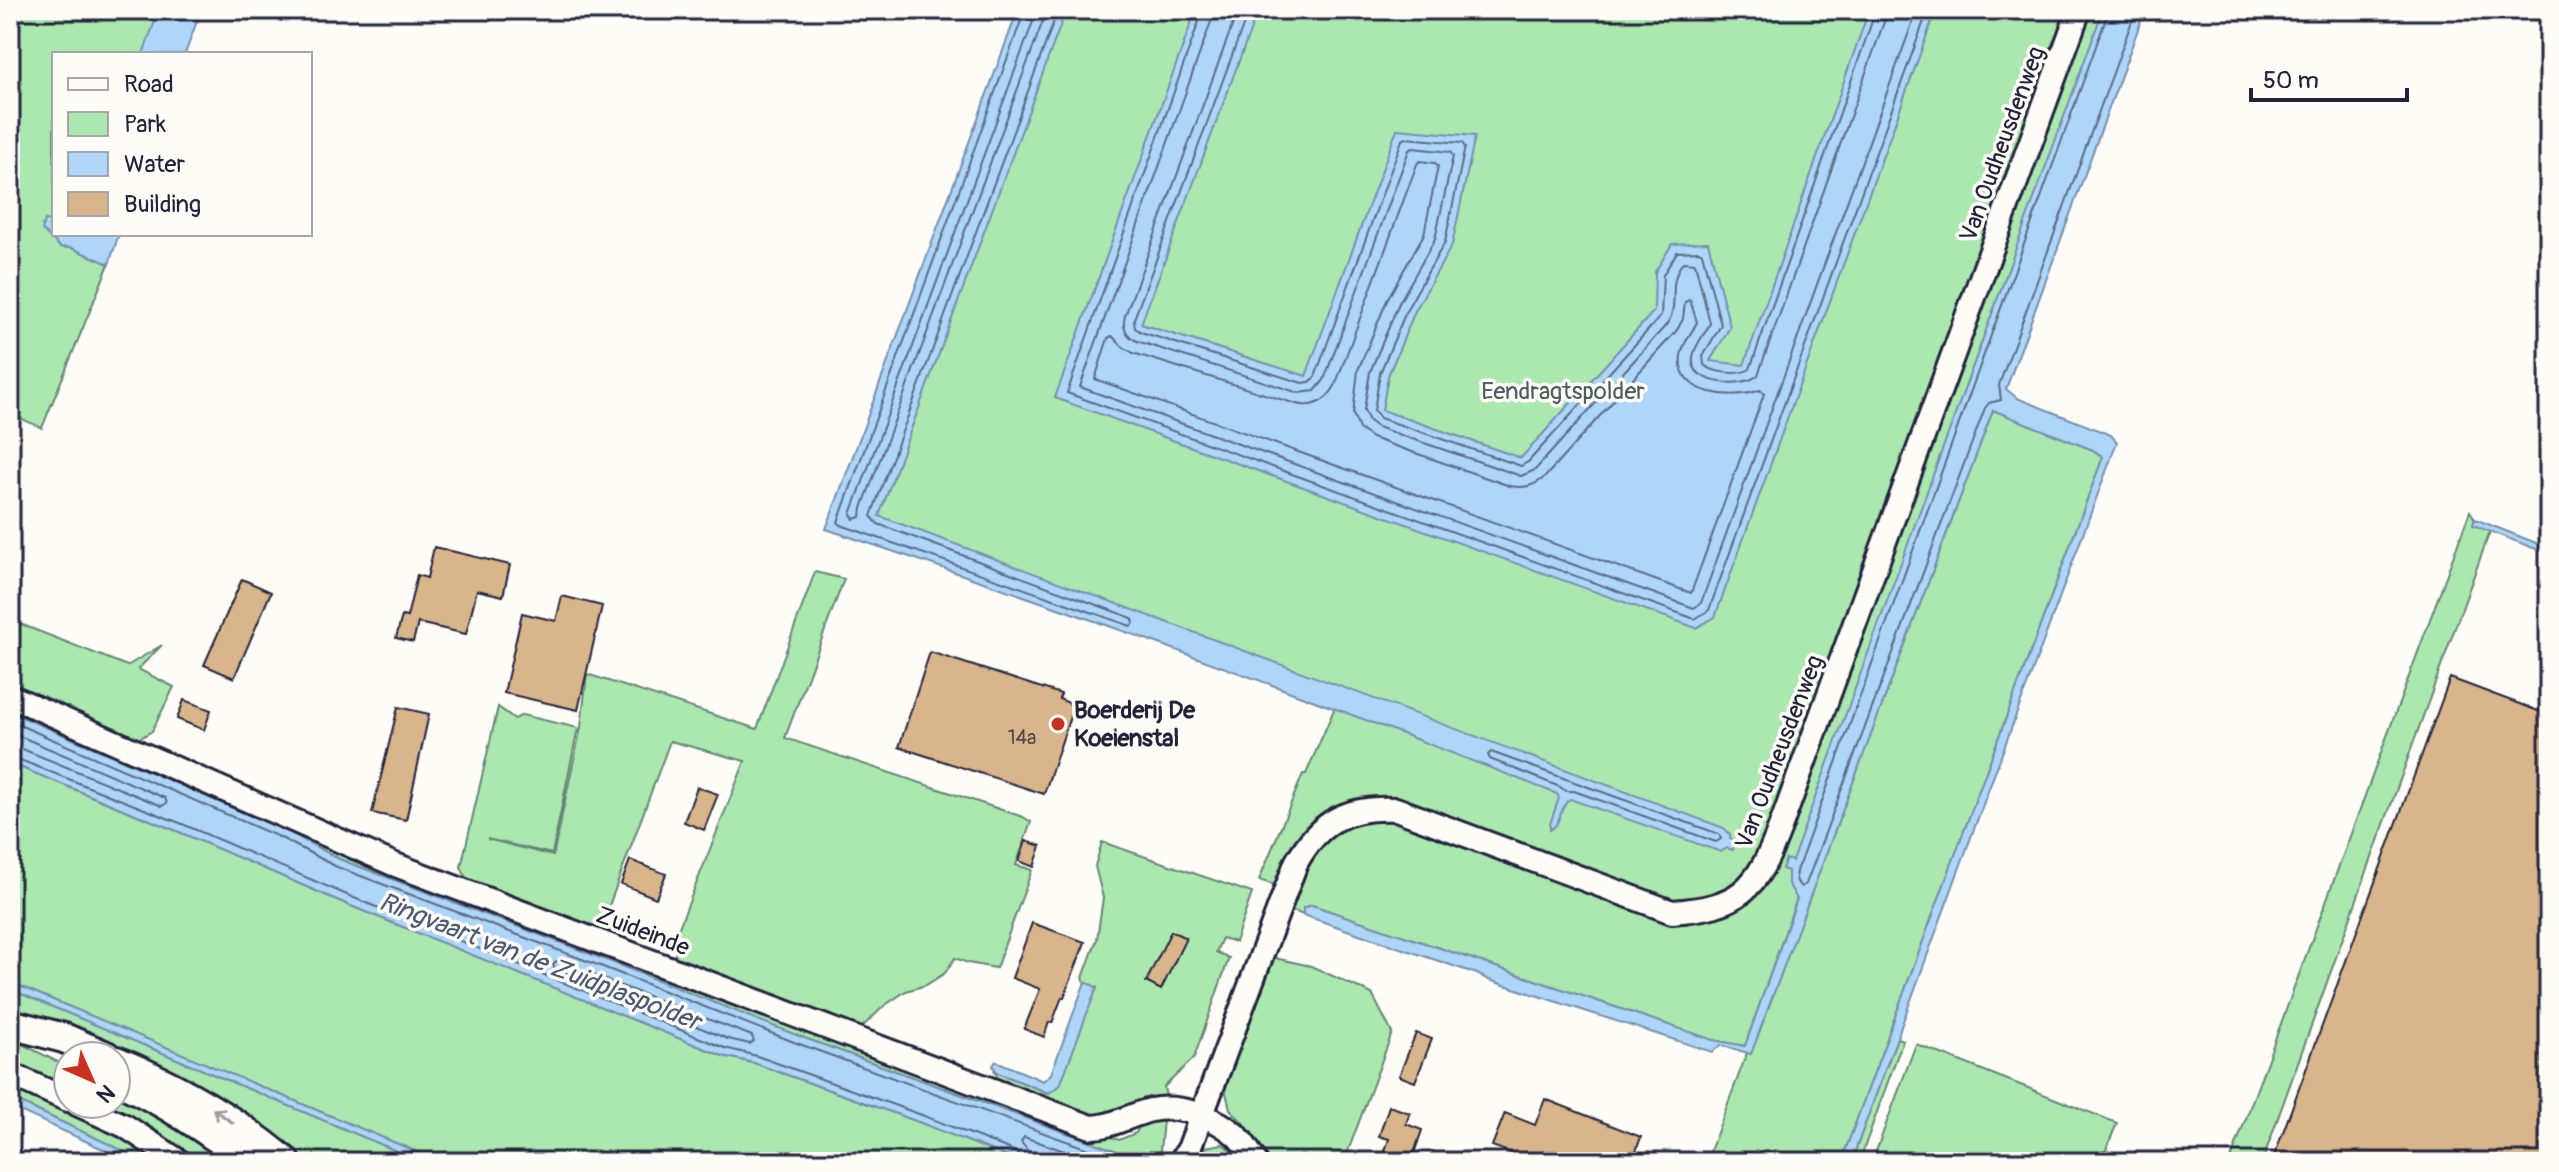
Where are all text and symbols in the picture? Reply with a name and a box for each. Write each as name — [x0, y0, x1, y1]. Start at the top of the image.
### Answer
street label: Van Oudheusdenweg — [1954, 43, 2051, 246]
legend — [52, 52, 312, 236]
scale bar — [2251, 52, 2407, 102]
text: 50 m — [2263, 66, 2319, 95]
text: Road — [124, 70, 174, 99]
text: Park — [124, 110, 166, 139]
text: Water — [124, 150, 185, 179]
text: Building — [124, 190, 201, 219]
park label: Eendragtspolder — [1481, 377, 1645, 406]
street label: Van Oudheusdenweg — [1729, 651, 1830, 853]
place label: Boerderij De Koeienstal — [1074, 696, 1196, 753]
marker: Boerderij De Koeienstal — [1049, 715, 1067, 733]
house number: 14a — [1008, 725, 1036, 750]
water label: Ringvaart van de Zuidplaspolder — [375, 886, 708, 1039]
street label: Zuideinde — [592, 900, 694, 963]
north arrow — [52, 1040, 132, 1120]
text: N — [90, 1078, 121, 1109]
one-way arrow — [213, 1108, 235, 1124]

